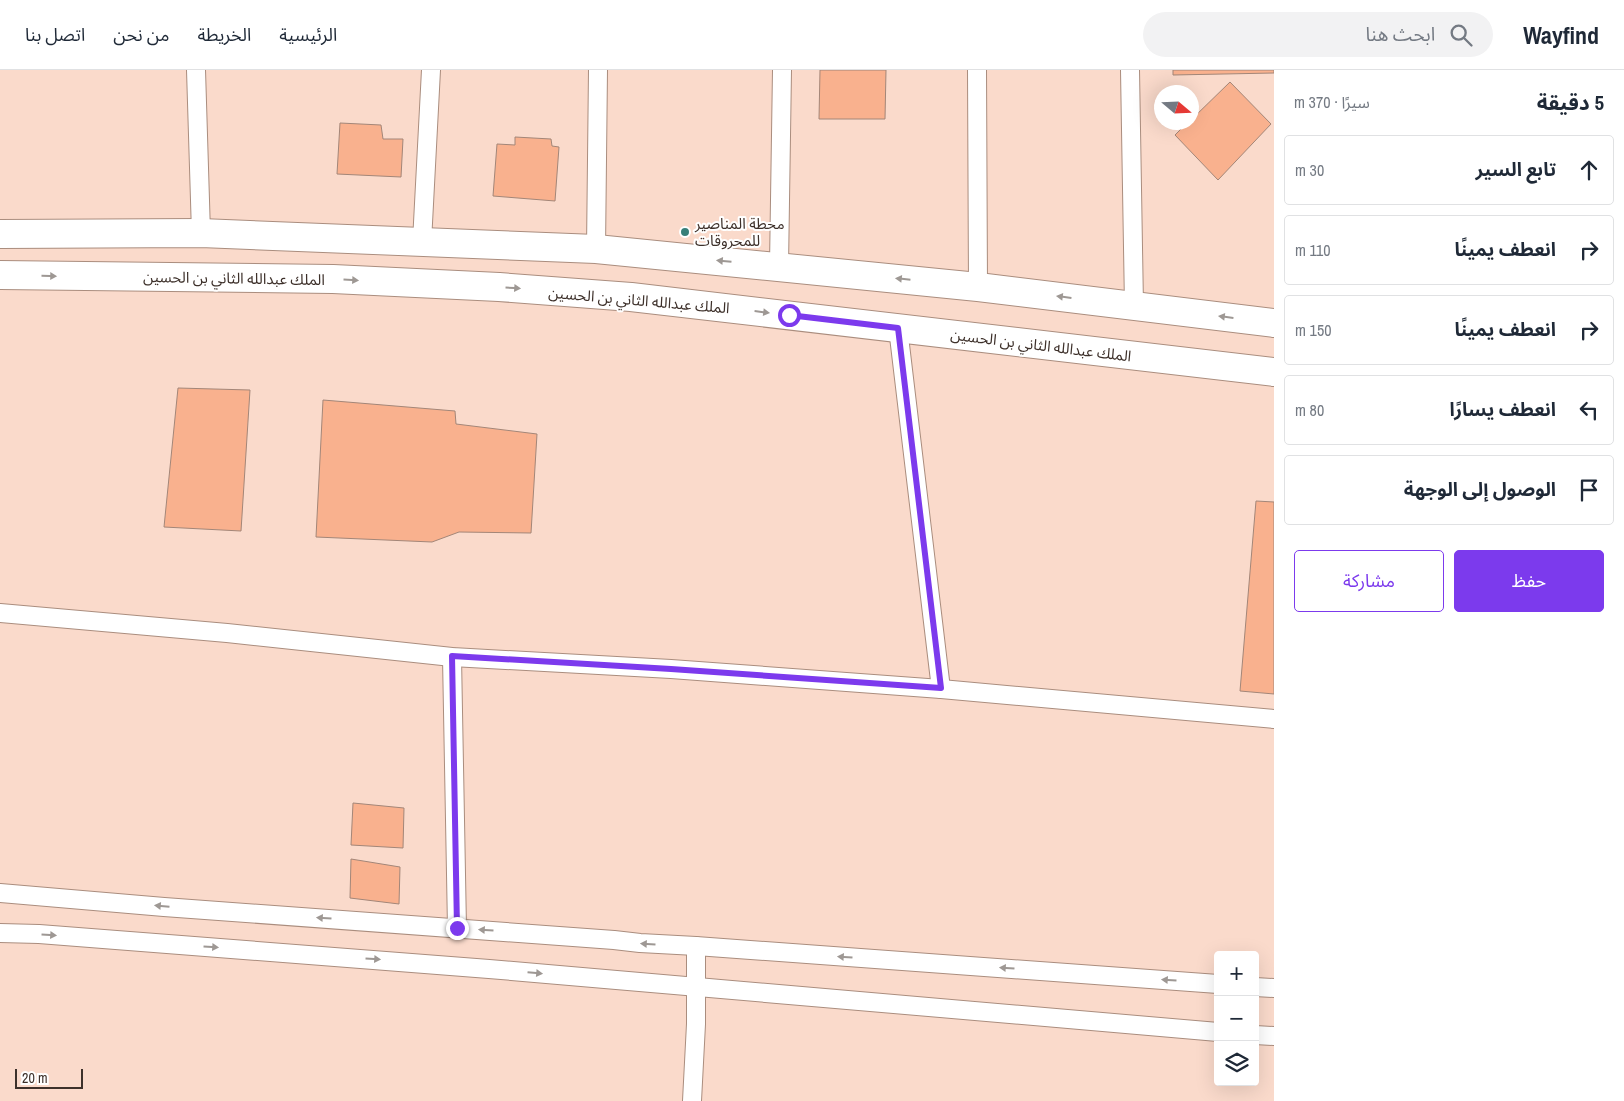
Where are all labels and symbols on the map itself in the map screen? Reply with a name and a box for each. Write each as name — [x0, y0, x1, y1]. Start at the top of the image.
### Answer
north arrow — [1154, 85, 1199, 130]
place label: محطة المناصير للمحروقات — [694, 213, 785, 251]
marker: محطة المناصير للمحروقات — [679, 226, 691, 238]
one-way arrow — [715, 257, 731, 265]
street label: الملك عبدالله الثاني بن الحسين — [143, 266, 325, 292]
one-way arrow — [41, 272, 57, 280]
one-way arrow — [895, 275, 911, 283]
one-way arrow — [343, 277, 359, 285]
street label: الملك عبدالله الثاني بن الحسين — [547, 282, 731, 320]
one-way arrow — [506, 285, 522, 293]
one-way arrow — [1056, 293, 1072, 301]
route start — [778, 304, 801, 327]
one-way arrow — [755, 308, 771, 316]
one-way arrow — [1217, 313, 1233, 321]
street label: الملك عبدالله الثاني بن الحسين — [949, 323, 1133, 368]
one-way arrow — [153, 902, 169, 910]
one-way arrow — [315, 914, 331, 922]
route end — [446, 917, 469, 940]
one-way arrow — [477, 926, 493, 934]
one-way arrow — [41, 931, 57, 939]
one-way arrow — [639, 939, 655, 947]
one-way arrow — [203, 943, 219, 951]
one-way arrow — [837, 952, 853, 960]
one-way arrow — [365, 955, 381, 963]
one-way arrow — [999, 964, 1015, 972]
one-way arrow — [527, 969, 543, 977]
one-way arrow — [1161, 976, 1177, 984]
scale bar — [15, 1066, 82, 1089]

